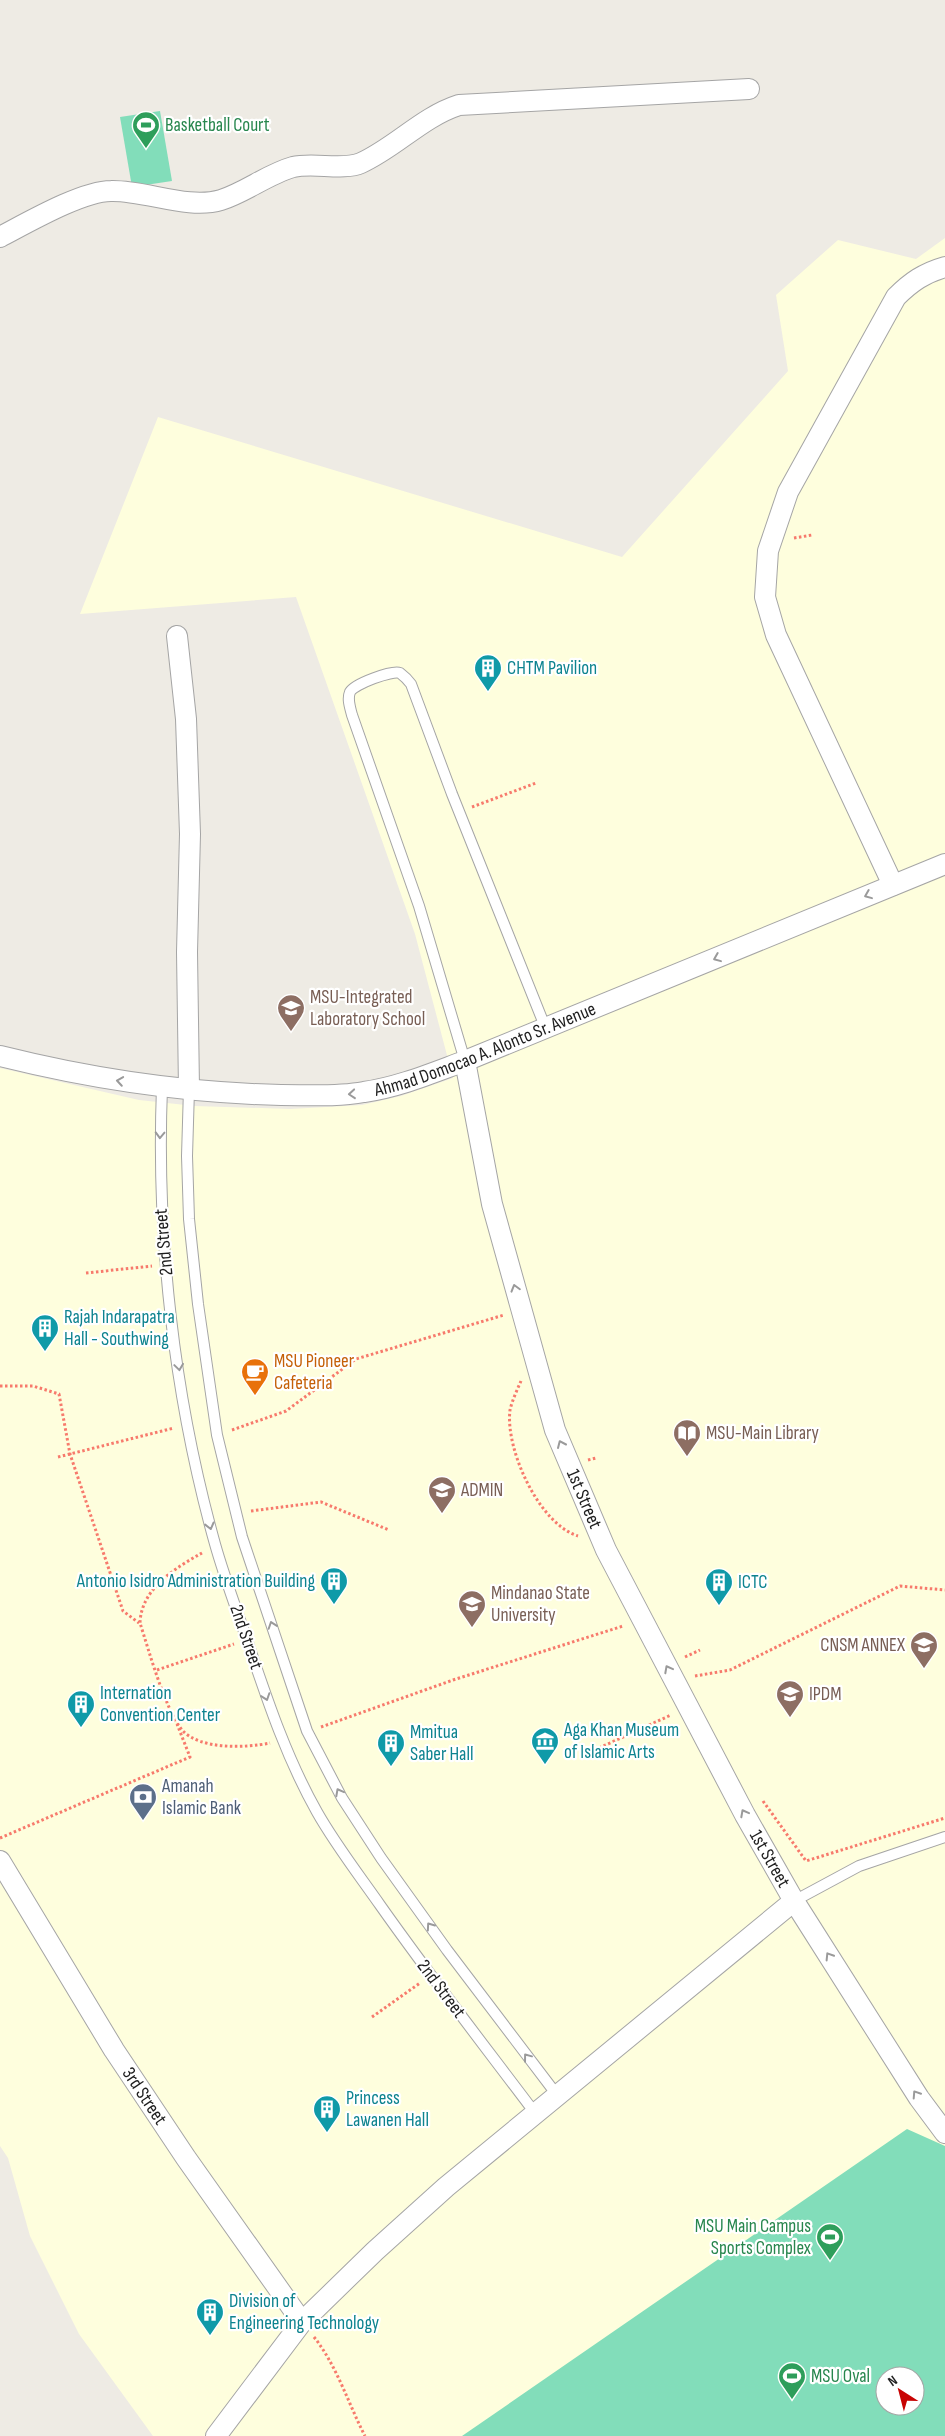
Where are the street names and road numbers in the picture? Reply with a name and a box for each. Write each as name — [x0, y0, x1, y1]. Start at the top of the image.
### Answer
street label: Ahmad Domocao A. Alonto Sr. Avenue — [371, 997, 599, 1102]
street label: 2nd Street — [150, 1207, 178, 1276]
street label: 1st Street — [561, 1466, 607, 1532]
street label: 2nd Street — [224, 1602, 268, 1673]
street label: 1st Street — [744, 1826, 795, 1892]
street label: 2nd Street — [412, 1955, 470, 2023]
street label: 3rd Street — [117, 2063, 172, 2129]

